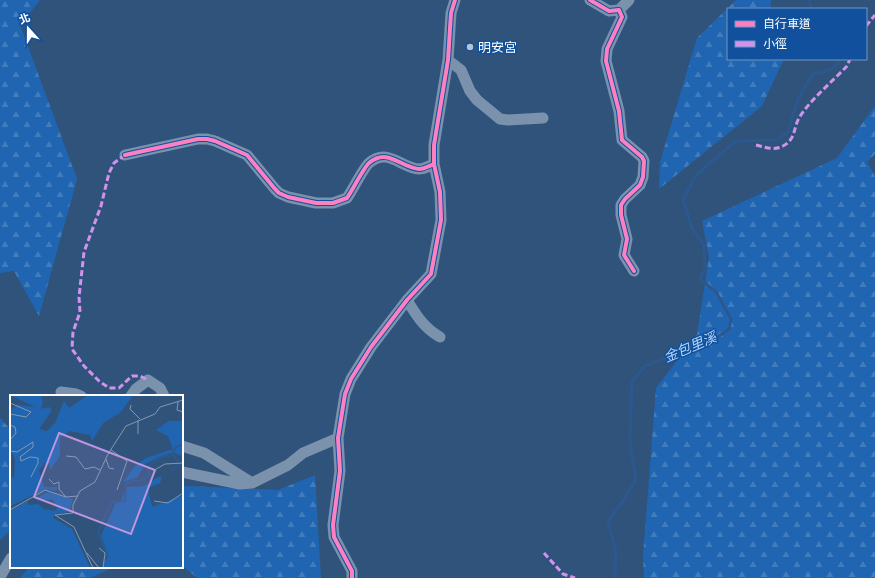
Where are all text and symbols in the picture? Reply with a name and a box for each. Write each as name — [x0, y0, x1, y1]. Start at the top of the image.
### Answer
north arrow — [8, 8, 48, 48]
legend — [727, 8, 867, 60]
text: 北 — [16, 9, 32, 28]
text: 自行車道 — [763, 15, 811, 32]
text: 小徑 — [763, 35, 787, 52]
place label: 明安宮 — [478, 38, 517, 57]
marker: 明安宮 — [465, 42, 475, 52]
water label: 金包里溪 — [660, 326, 722, 367]
inset map — [10, 395, 183, 568]

